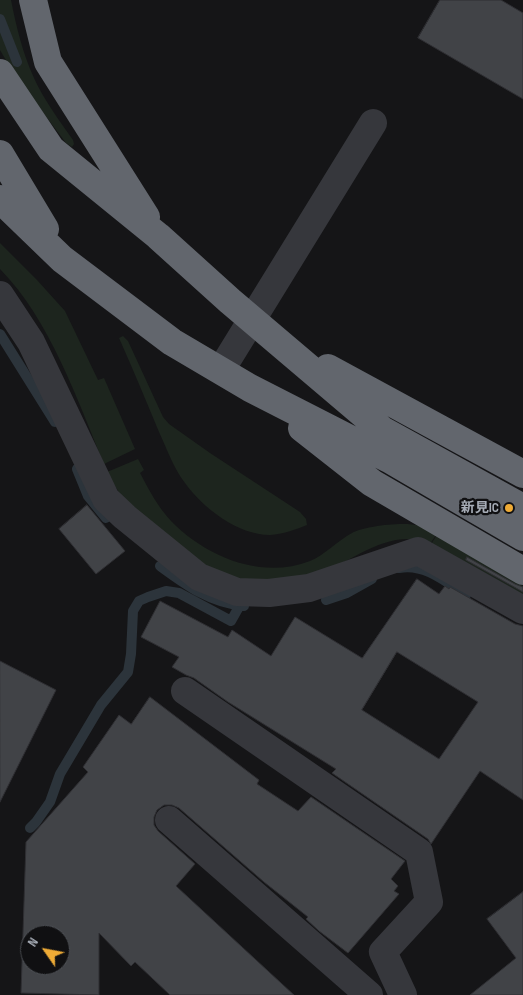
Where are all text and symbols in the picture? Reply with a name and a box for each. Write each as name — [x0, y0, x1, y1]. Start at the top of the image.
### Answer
place label: 新見IC — [461, 500, 499, 516]
marker: 新見IC — [503, 502, 515, 514]
north arrow — [20, 925, 70, 975]
text: N — [24, 934, 42, 950]

